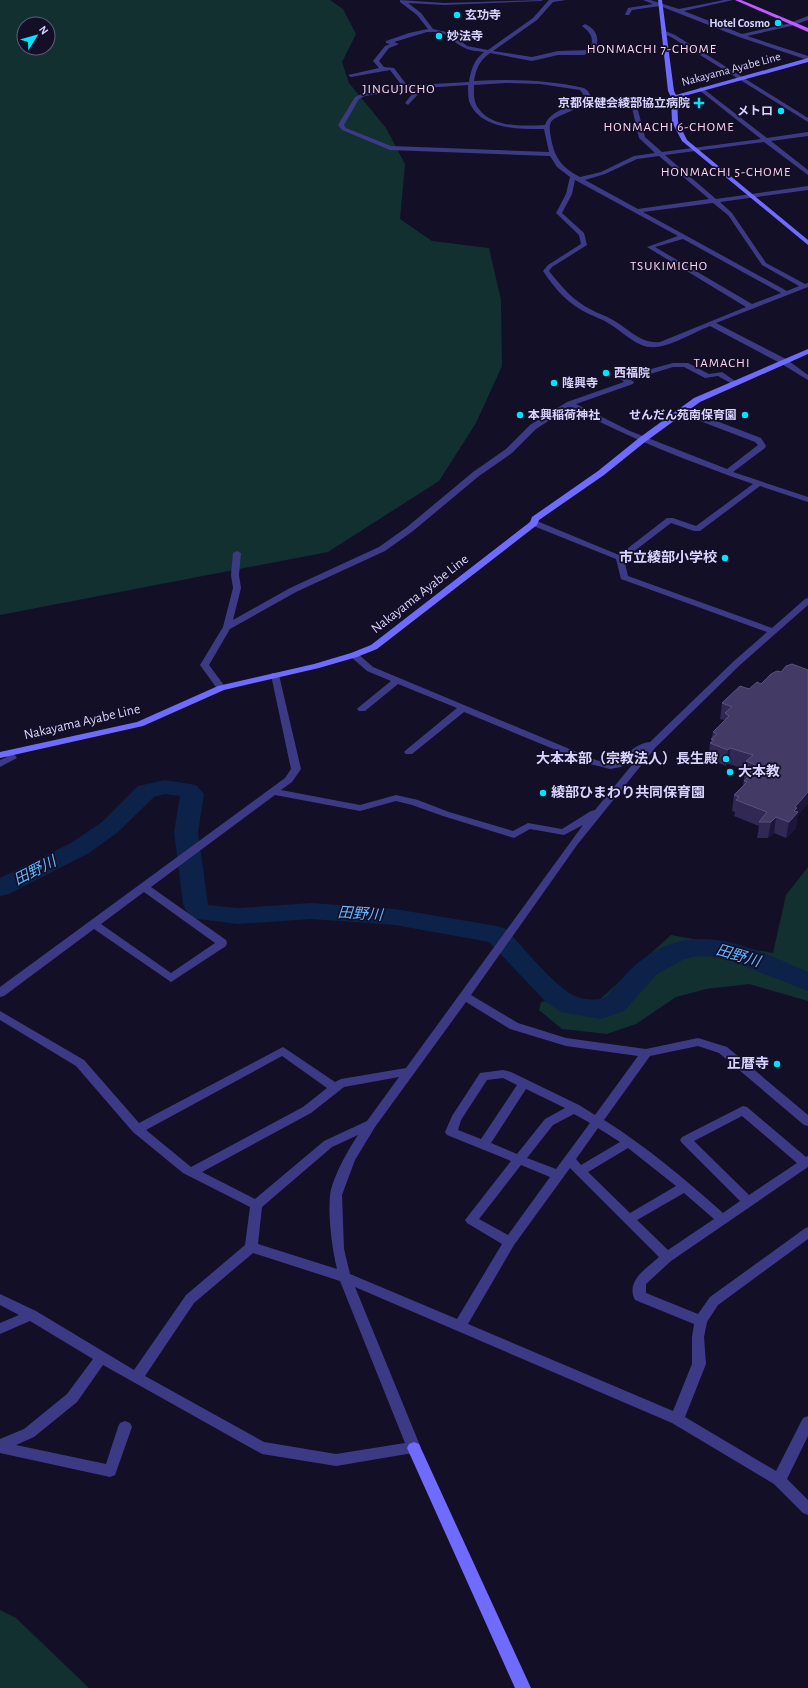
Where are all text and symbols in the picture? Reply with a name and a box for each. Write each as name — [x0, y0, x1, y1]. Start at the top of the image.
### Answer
place label: 玄功寺 — [465, 9, 501, 21]
marker: 玄功寺 — [452, 10, 462, 20]
north arrow — [16, 16, 56, 56]
place label: Hotel Cosmo — [709, 17, 770, 29]
marker: Hotel Cosmo — [773, 18, 783, 28]
text: N — [37, 24, 50, 37]
place label: 妙法寺 — [447, 29, 483, 42]
marker: 妙法寺 — [434, 31, 444, 41]
district label: HONMACHI 7-CHOME — [587, 43, 717, 56]
street label: Nakayama Ayabe Line — [680, 50, 782, 89]
district label: JINGUJICHO — [362, 83, 436, 96]
place label: 京都保健会綾部協立病院 — [558, 96, 690, 109]
marker: 京都保健会綾部協立病院 — [693, 97, 705, 109]
place label: メトロ — [737, 105, 773, 117]
marker: メトロ — [776, 106, 786, 116]
district label: HONMACHI 6-CHOME — [604, 121, 735, 134]
district label: HONMACHI 5-CHOME — [661, 166, 791, 179]
district label: TSUKIMICHO — [630, 260, 708, 273]
district label: TAMACHI — [694, 357, 750, 370]
place label: 西福院 — [614, 366, 650, 379]
marker: 西福院 — [601, 368, 611, 378]
place label: 隆興寺 — [562, 376, 598, 389]
marker: 隆興寺 — [549, 378, 559, 388]
place label: 本興稲荷神社 — [528, 408, 600, 421]
place label: せんだん苑南保育園 — [629, 408, 737, 421]
marker: 本興稲荷神社 — [515, 410, 525, 420]
marker: せんだん苑南保育園 — [740, 410, 750, 420]
place label: 市立綾部小学校 — [619, 550, 717, 565]
street label: Nakayama Ayabe Line — [369, 552, 471, 636]
marker: 市立綾部小学校 — [720, 553, 730, 563]
street label: Nakayama Ayabe Line — [22, 702, 142, 742]
place label: 大本本部（宗教法人）長生殿 — [536, 750, 718, 766]
marker: 大本本部（宗教法人）長生殿 — [721, 754, 731, 764]
place label: 大本教 — [738, 764, 780, 779]
marker: 大本教 — [725, 767, 735, 777]
place label: 綾部ひまわり共同保育園 — [551, 785, 705, 800]
marker: 綾部ひまわり共同保育園 — [538, 788, 548, 798]
water label: 田野川 — [12, 853, 60, 888]
water label: 田野川 — [337, 905, 385, 923]
water label: 田野川 — [714, 943, 764, 970]
place label: 正暦寺 — [727, 1056, 769, 1071]
marker: 正暦寺 — [772, 1059, 782, 1069]

